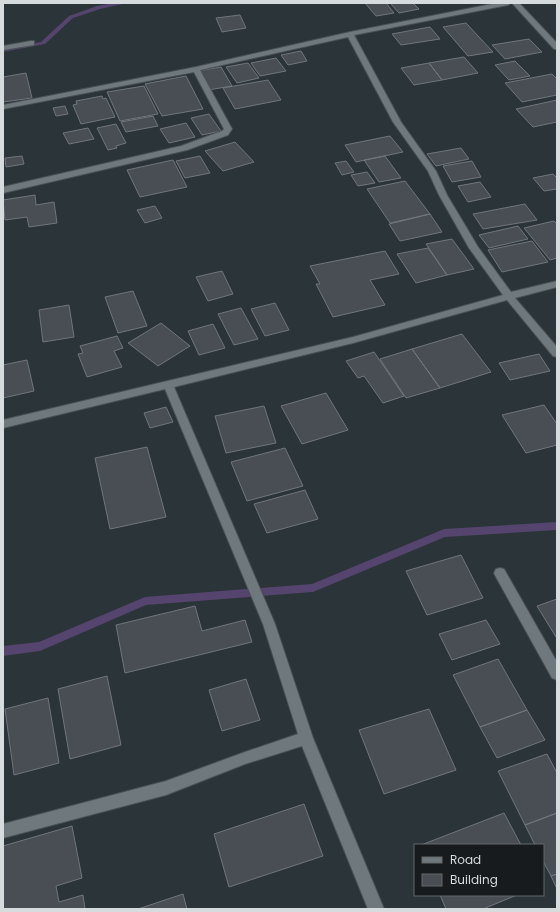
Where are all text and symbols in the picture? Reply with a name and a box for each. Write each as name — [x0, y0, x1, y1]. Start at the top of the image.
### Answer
legend — [414, 844, 544, 896]
text: Road — [450, 851, 481, 868]
text: Building — [450, 871, 498, 888]

